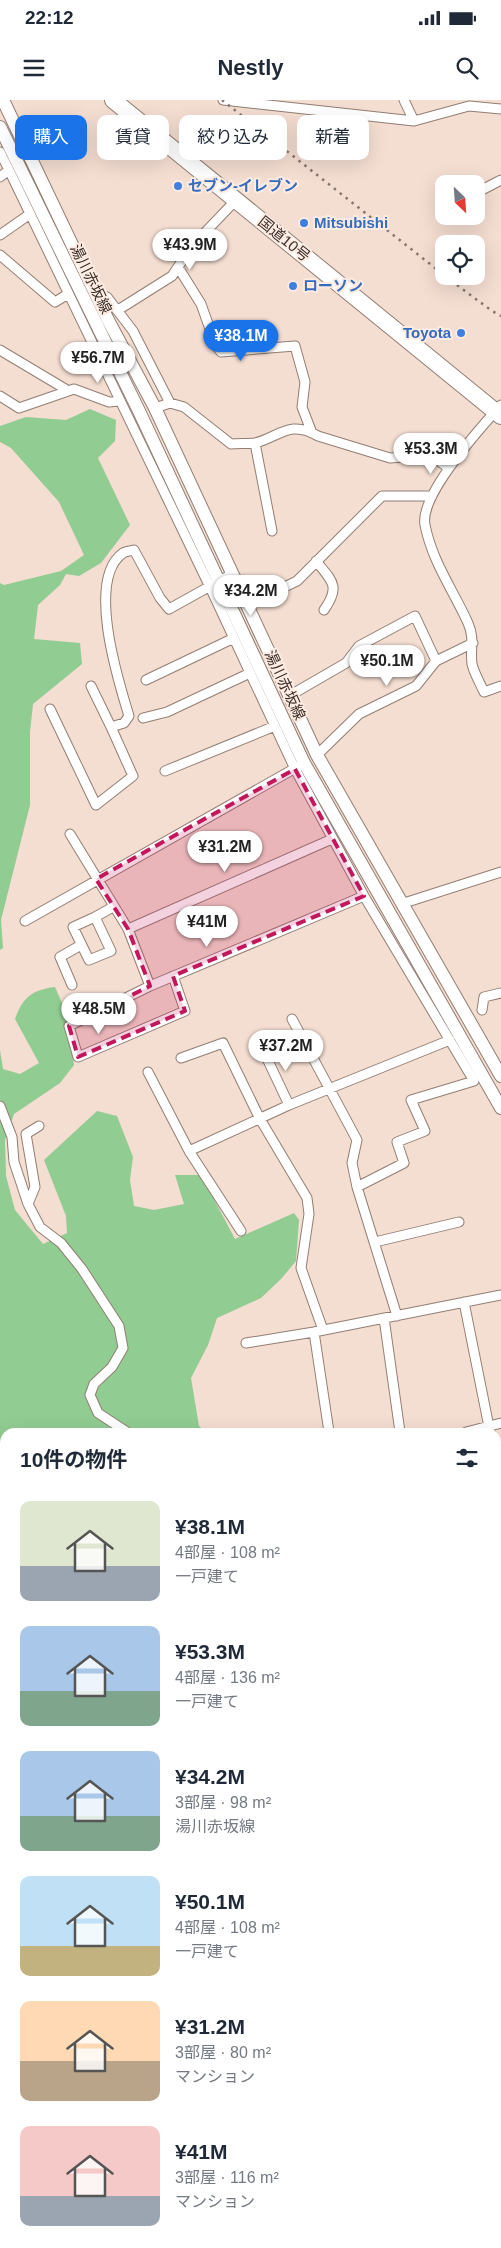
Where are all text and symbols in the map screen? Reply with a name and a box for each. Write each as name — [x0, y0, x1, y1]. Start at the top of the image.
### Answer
text: 22:12 — [25, 7, 74, 28]
icon: menu — [20, 54, 48, 82]
icon: search — [453, 54, 481, 82]
text: Nestly — [217, 55, 284, 80]
chip: 購入 — [15, 115, 87, 160]
chip: 賃貸 — [97, 115, 169, 160]
chip: 絞り込み — [179, 115, 287, 160]
chip: 新着 — [297, 115, 369, 160]
north arrow — [435, 175, 485, 225]
map controls — [435, 175, 485, 285]
place label: セブン-イレブン — [188, 177, 298, 194]
marker: セブン-イレブン — [172, 180, 184, 192]
street label: 国道10号 — [255, 213, 314, 265]
place label: Mitsubishi — [314, 214, 388, 231]
marker: Mitsubishi — [298, 217, 310, 229]
pin: ¥43.9M — [149, 228, 231, 271]
button: locate — [435, 235, 485, 285]
text: ¥43.9M — [163, 236, 217, 253]
street label: 湯川赤坂線 — [67, 241, 116, 316]
place label: ローソン — [303, 277, 363, 294]
marker: ローソン — [287, 280, 299, 292]
pin: ¥38.1M — [200, 320, 282, 362]
place label: Toyota — [403, 324, 452, 341]
text: ¥38.1M — [214, 327, 268, 344]
marker: Toyota — [455, 327, 467, 339]
pin: ¥56.7M — [57, 342, 139, 384]
text: ¥56.7M — [71, 349, 125, 366]
pin: ¥53.3M — [390, 432, 472, 475]
text: ¥53.3M — [404, 440, 458, 457]
pin: ¥34.2M — [210, 574, 292, 617]
text: ¥34.2M — [224, 582, 278, 599]
pin: ¥50.1M — [346, 644, 428, 687]
street label: 湯川赤坂線 — [262, 647, 309, 722]
text: ¥50.1M — [360, 652, 414, 669]
pin: ¥31.2M — [184, 830, 266, 873]
text: ¥31.2M — [198, 838, 252, 855]
pin: ¥41M — [177, 906, 237, 948]
text: ¥41M — [187, 913, 227, 930]
pin: ¥48.5M — [58, 992, 140, 1035]
text: ¥48.5M — [72, 1000, 126, 1017]
pin: ¥37.2M — [245, 1030, 327, 1072]
text: ¥37.2M — [259, 1037, 313, 1054]
icon: filters — [453, 1444, 481, 1472]
text: 10件の物件 — [20, 1448, 127, 1471]
text: ¥38.1M — [175, 1515, 245, 1538]
icon: home — [60, 1521, 120, 1581]
text: 4部屋 · 108 m² — [175, 1544, 280, 1561]
text: 一戸建て — [175, 1568, 239, 1585]
text: ¥53.3M — [175, 1640, 245, 1663]
icon: home — [60, 1646, 120, 1706]
text: 4部屋 · 136 m² — [175, 1669, 280, 1686]
text: 一戸建て — [175, 1693, 239, 1710]
text: ¥34.2M — [175, 1765, 245, 1788]
icon: home — [60, 1771, 120, 1831]
text: 3部屋 · 98 m² — [175, 1794, 271, 1811]
text: 湯川赤坂線 — [175, 1818, 255, 1835]
text: ¥50.1M — [175, 1890, 245, 1913]
icon: home — [60, 1896, 120, 1956]
text: 4部屋 · 108 m² — [175, 1919, 280, 1936]
text: 一戸建て — [175, 1943, 239, 1960]
text: ¥31.2M — [175, 2015, 245, 2038]
icon: home — [60, 2021, 120, 2081]
text: 3部屋 · 80 m² — [175, 2044, 271, 2061]
text: マンション — [175, 2068, 255, 2085]
text: ¥41M — [175, 2140, 228, 2163]
icon: home — [60, 2146, 120, 2206]
text: 3部屋 · 116 m² — [175, 2169, 279, 2186]
text: マンション — [175, 2193, 255, 2210]

